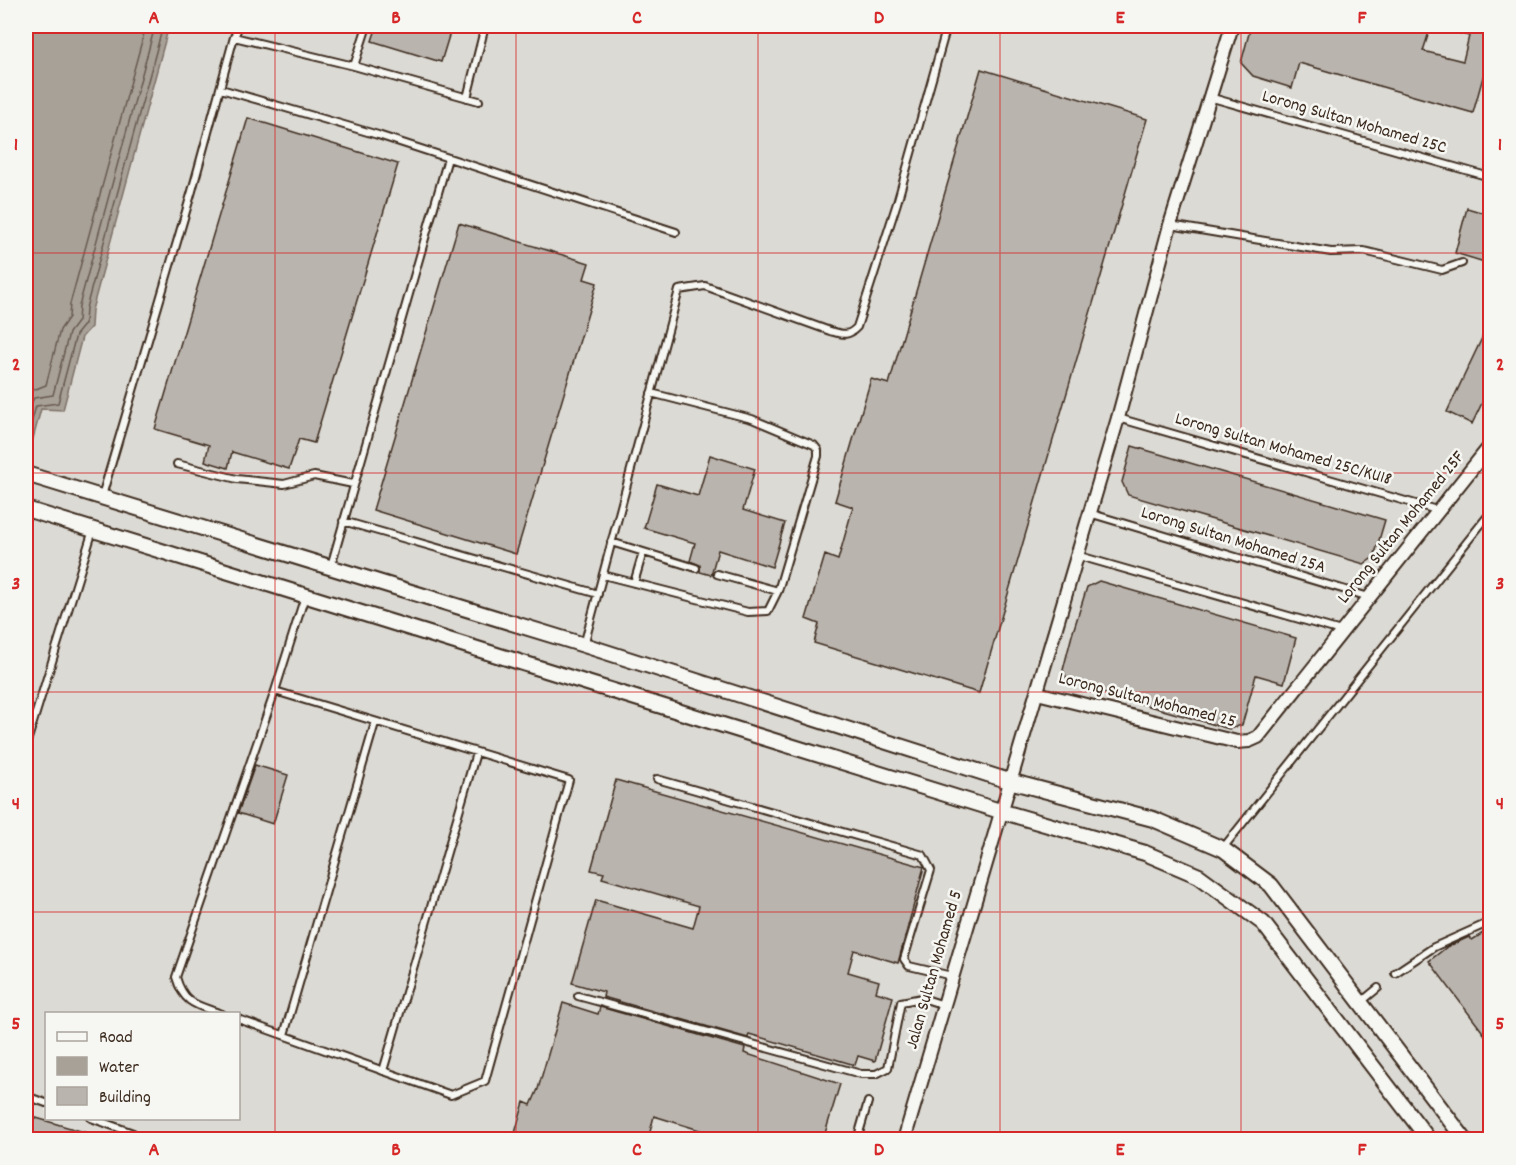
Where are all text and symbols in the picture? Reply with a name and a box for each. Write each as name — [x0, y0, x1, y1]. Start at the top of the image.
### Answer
text: A — [149, 5, 160, 33]
text: B — [391, 5, 401, 33]
text: C — [632, 5, 642, 33]
text: D — [874, 5, 885, 33]
text: E — [1115, 5, 1125, 33]
text: F — [1358, 5, 1368, 33]
street label: Lorong Sultan Mohamed 25C — [1259, 85, 1449, 161]
text: 1 — [14, 132, 18, 160]
text: 1 — [1498, 132, 1502, 160]
text: 2 — [12, 352, 20, 380]
text: 2 — [1496, 352, 1504, 380]
street label: Lorong Sultan Mohamed 25C/KU18 — [1172, 407, 1394, 493]
street label: Lorong Sultan Mohamed 25F — [1332, 446, 1472, 610]
street label: Lorong Sultan Mohamed 25A — [1138, 501, 1329, 581]
text: 3 — [12, 571, 20, 599]
text: 3 — [1496, 571, 1504, 599]
street label: Lorong Sultan Mohamed 25 — [1056, 667, 1238, 735]
text: 4 — [12, 791, 20, 819]
text: 4 — [1496, 791, 1504, 819]
street label: Jalan Sultan Mohamed 5 — [900, 888, 970, 1052]
text: 5 — [11, 1011, 21, 1039]
text: 5 — [1495, 1011, 1505, 1039]
legend — [45, 1012, 240, 1120]
text: Road — [99, 1026, 133, 1051]
text: Water — [99, 1056, 139, 1081]
text: Building — [99, 1086, 151, 1111]
text: A — [149, 1137, 160, 1165]
text: B — [391, 1137, 401, 1165]
text: C — [632, 1137, 642, 1165]
text: D — [874, 1137, 885, 1165]
text: E — [1115, 1137, 1125, 1165]
text: F — [1358, 1137, 1368, 1165]

